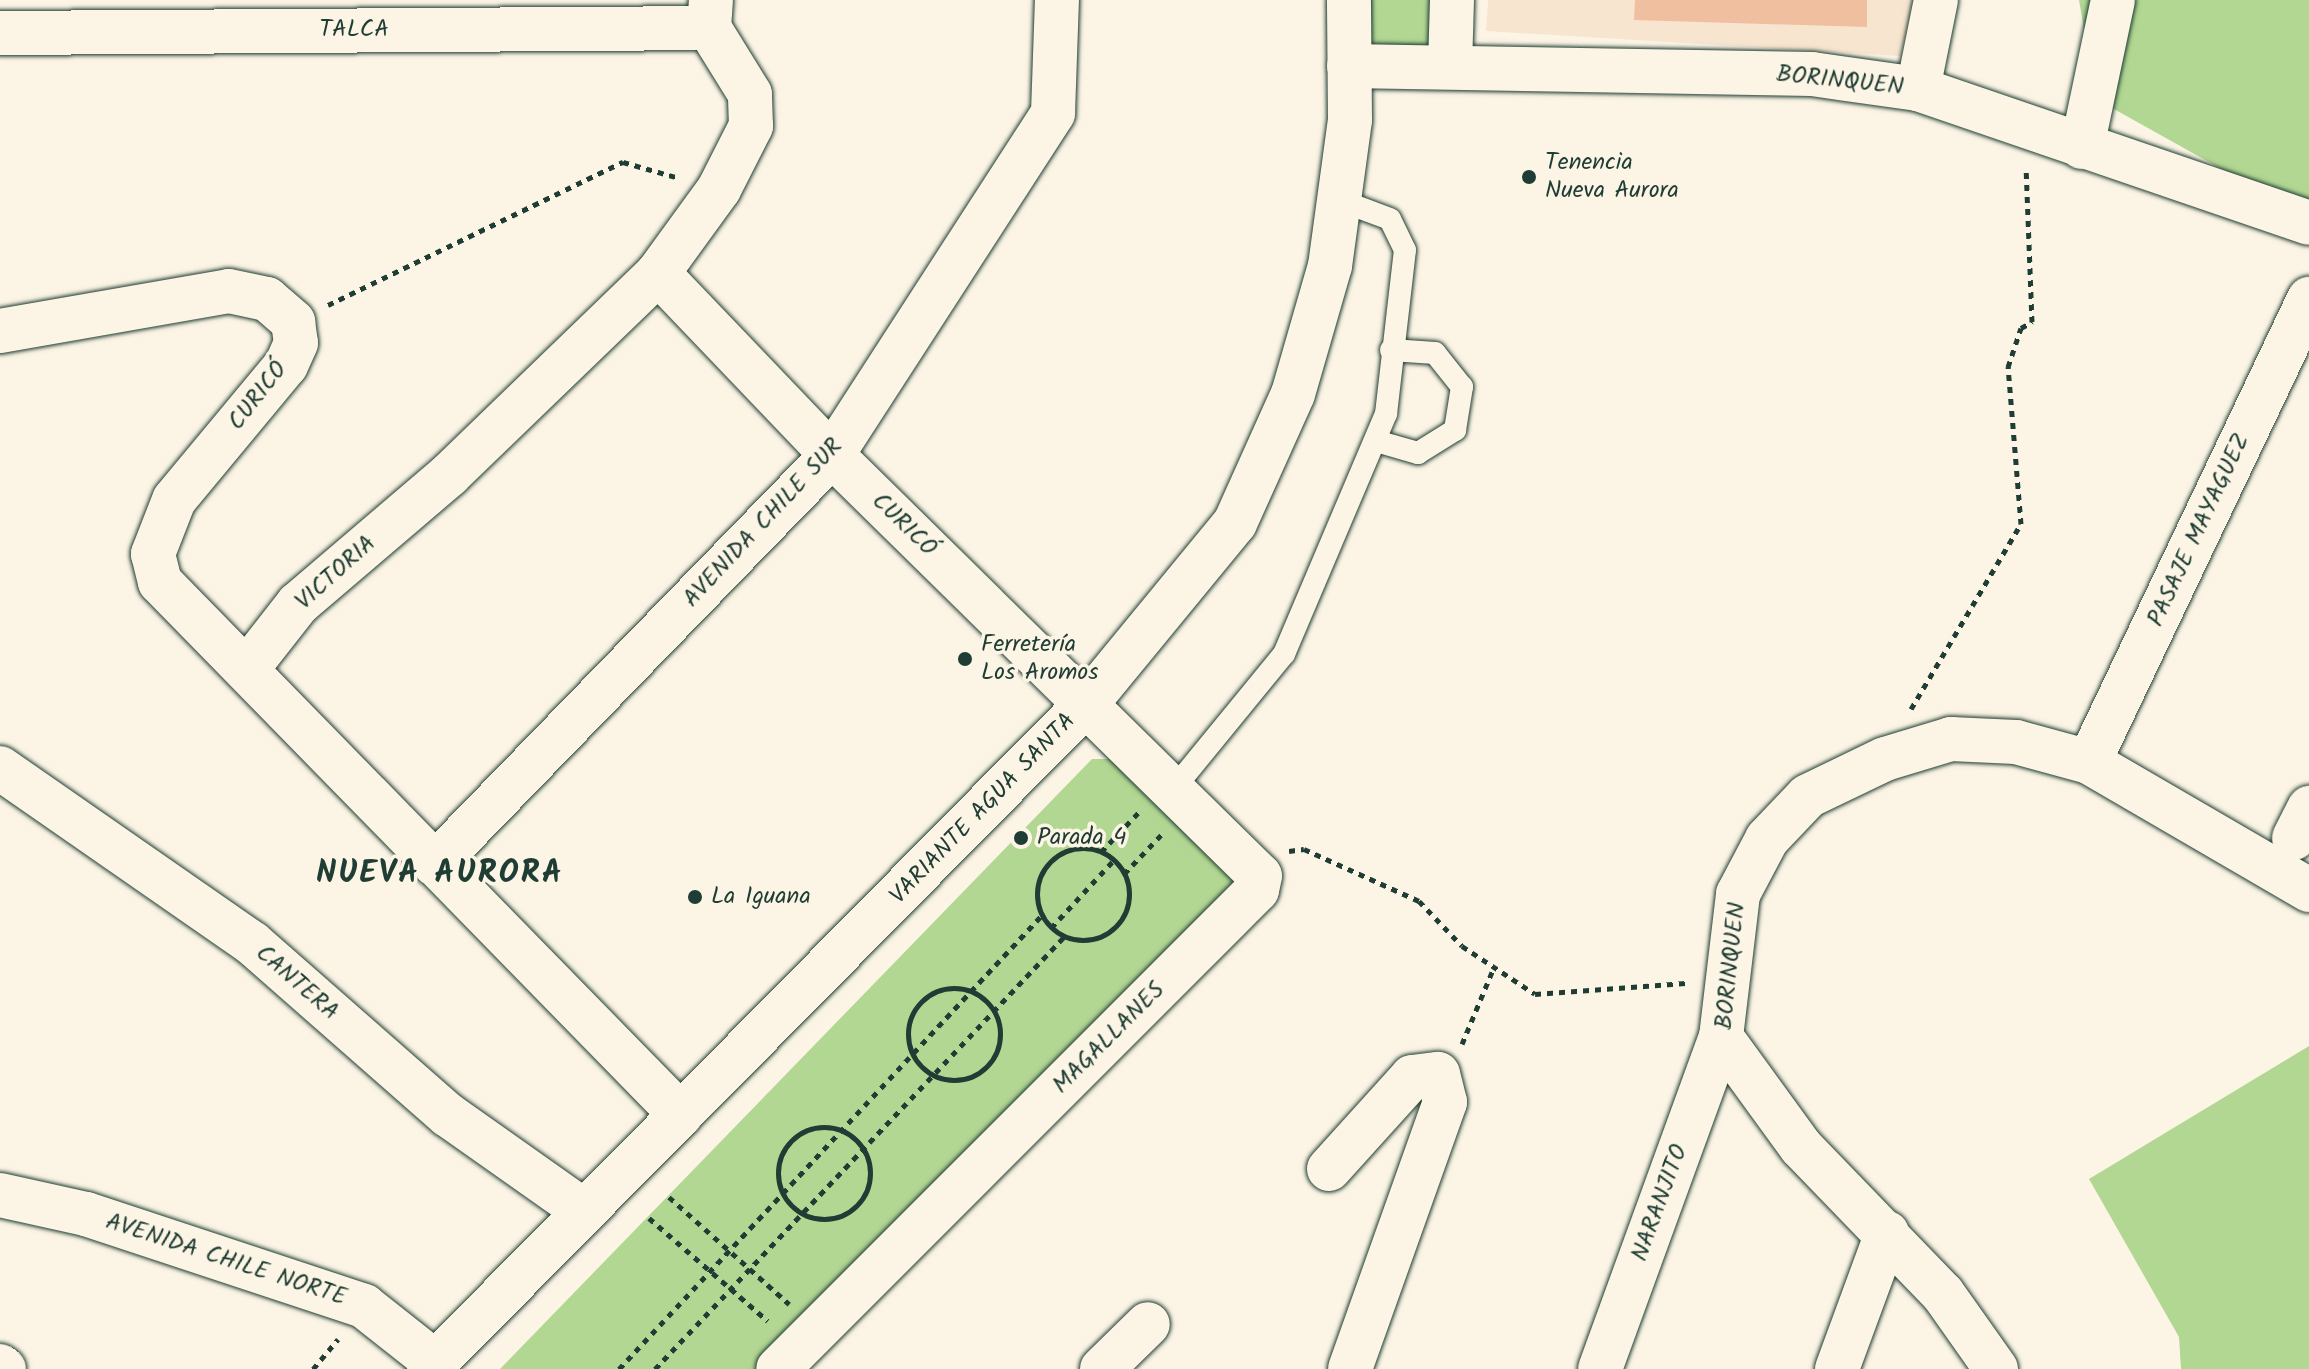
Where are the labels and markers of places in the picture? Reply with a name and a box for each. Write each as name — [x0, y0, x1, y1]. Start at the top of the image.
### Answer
place label: Tenencia Nueva Aurora — [1545, 149, 1679, 205]
marker: Tenencia Nueva Aurora — [1520, 168, 1538, 186]
place label: Ferretería Los Aromos — [981, 631, 1098, 687]
marker: Ferretería Los Aromos — [956, 650, 974, 668]
place label: Parada 4 — [1037, 824, 1127, 852]
marker: Parada 4 — [1012, 829, 1030, 847]
place label: La Iguana — [711, 883, 811, 911]
marker: La Iguana — [686, 888, 704, 906]

